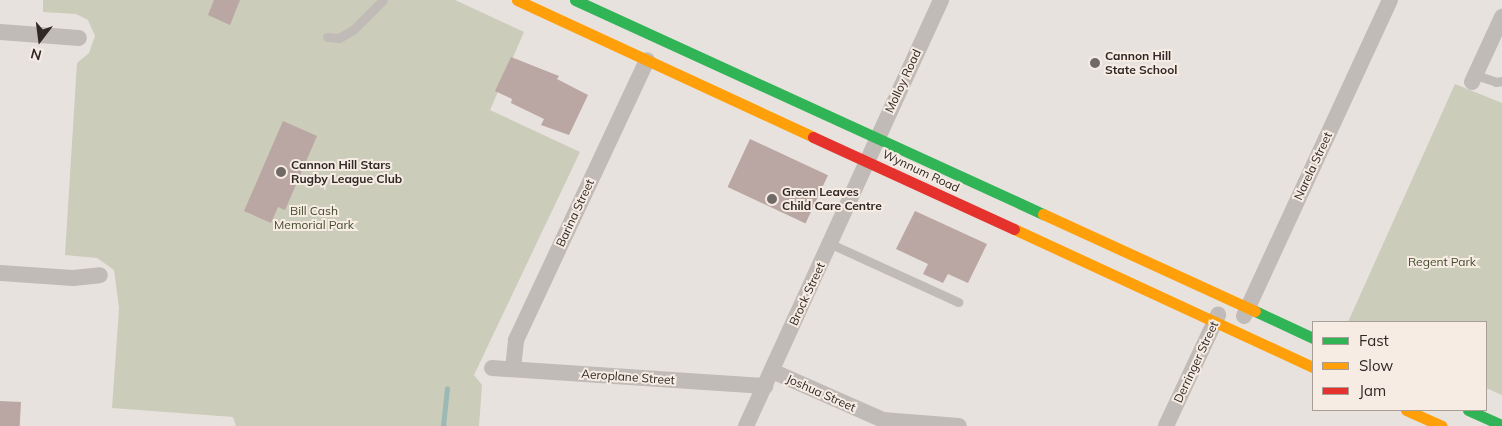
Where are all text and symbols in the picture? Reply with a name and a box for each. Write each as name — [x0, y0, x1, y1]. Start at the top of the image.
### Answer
north arrow — [15, 15, 65, 65]
text: N — [29, 44, 44, 65]
street label: Molloy Road — [882, 47, 924, 115]
place label: Cannon Hill State School — [1105, 49, 1177, 77]
marker: Cannon Hill State School — [1089, 57, 1101, 69]
street label: Narela Street — [1291, 130, 1335, 202]
street label: Wynnum Road — [880, 147, 962, 195]
place label: Cannon Hill Stars Rugby League Club — [291, 158, 402, 186]
marker: Cannon Hill Stars Rugby League Club — [275, 166, 287, 178]
street label: Barina Street — [553, 177, 597, 249]
place label: Green Leaves Child Care Centre — [782, 185, 882, 213]
marker: Green Leaves Child Care Centre — [766, 193, 778, 205]
park label: Bill Cash Memorial Park — [274, 204, 354, 232]
park label: Regent Park — [1408, 255, 1476, 269]
street label: Brock Street — [786, 260, 828, 328]
street label: Derringer Street — [1171, 319, 1221, 405]
legend — [1312, 321, 1487, 411]
text: Fast — [1359, 331, 1389, 350]
text: Slow — [1359, 356, 1393, 375]
street label: Aeroplane Street — [581, 367, 675, 387]
street label: Joshua Street — [784, 371, 858, 415]
text: Jam — [1359, 381, 1386, 400]

